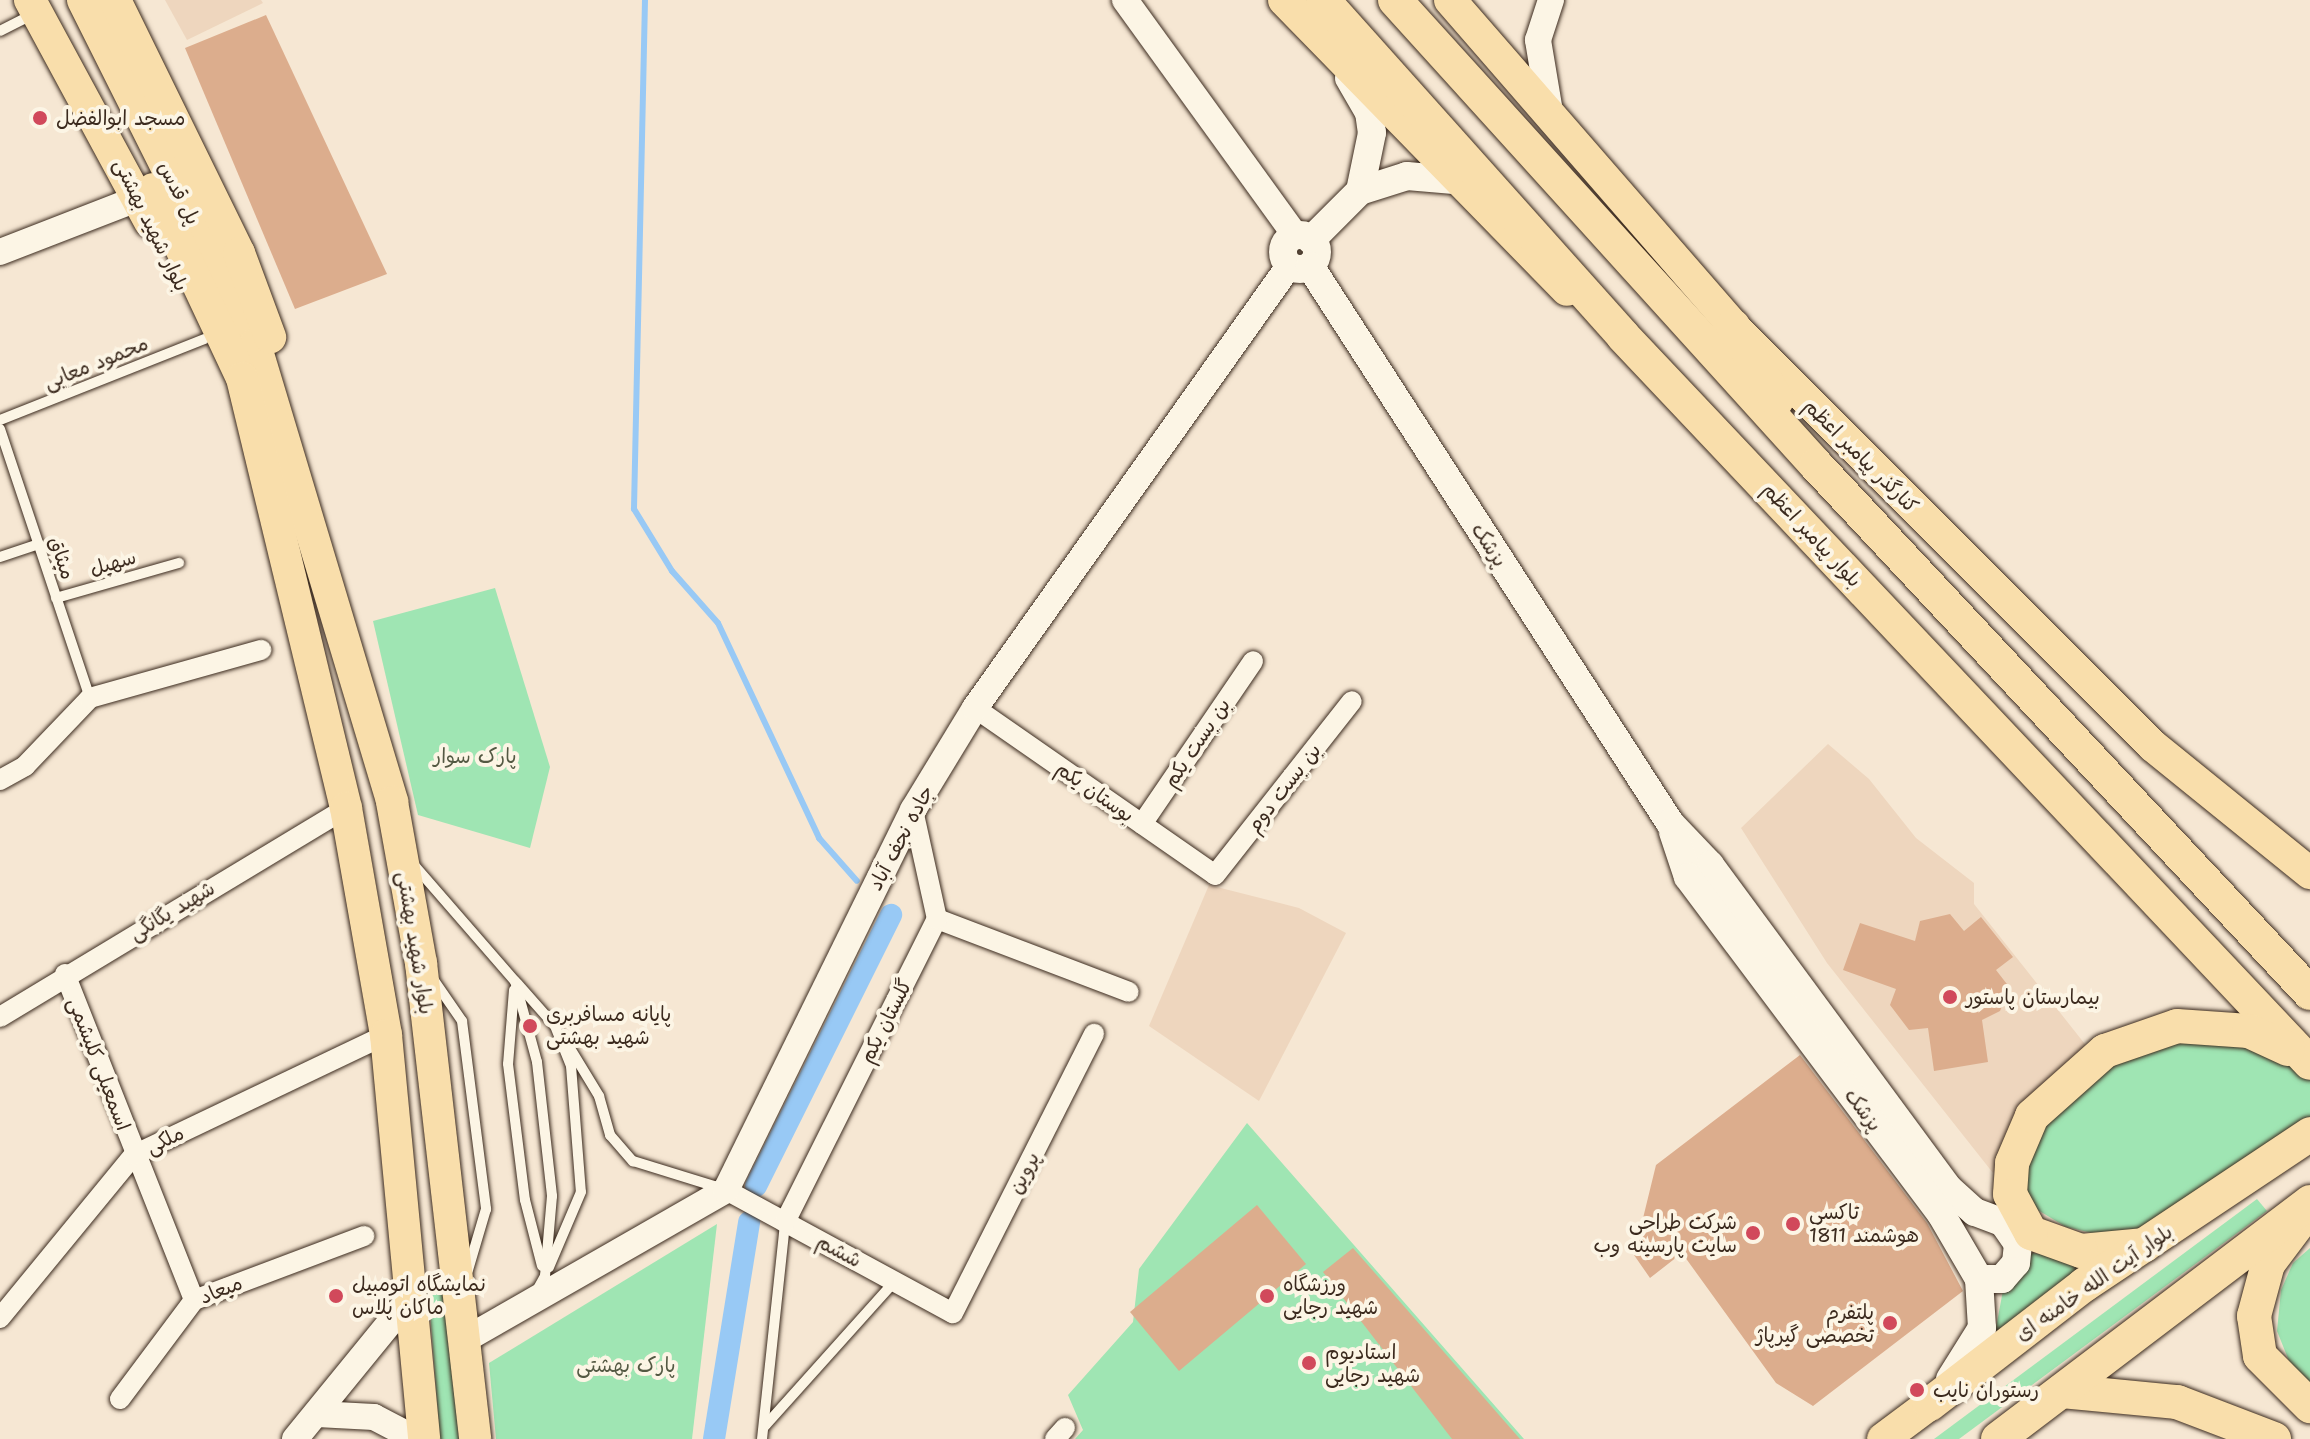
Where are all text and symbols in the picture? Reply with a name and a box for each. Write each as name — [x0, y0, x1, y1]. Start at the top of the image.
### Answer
place label: مسجد ابوالفضل — [56, 106, 185, 130]
marker: مسجد ابوالفضل — [31, 109, 49, 127]
street label: بلوار شهید بهشتی — [109, 155, 193, 295]
street label: پل قدس — [153, 157, 205, 229]
street label: محمود معابی — [40, 331, 152, 395]
street label: کنارگذر پیامبر اعظم — [1799, 394, 1923, 518]
street label: بلوار پیامبر اعظم — [1757, 478, 1867, 592]
street label: پزشک — [1466, 519, 1512, 571]
street label: میثاق — [44, 534, 80, 582]
street label: سهیل — [87, 545, 139, 581]
street label: بن بست یکم — [1158, 694, 1236, 792]
street label: بن بست دوم — [1242, 739, 1326, 837]
park label: پارک سوار — [434, 744, 516, 768]
street label: بوستان یکم — [1051, 756, 1139, 828]
street label: جاده نجف آباد — [863, 781, 939, 895]
street label: بلوار شهید بهشتی — [392, 870, 438, 1016]
street label: شهید یگانگی — [125, 876, 219, 946]
street label: گلستان یکم — [855, 975, 917, 1067]
place label: بیمارستان پاستور — [1966, 985, 2100, 1009]
marker: بیمارستان پاستور — [1941, 988, 1959, 1006]
street label: اسمعیلی کلیشمی — [63, 994, 135, 1134]
place label: پایانه مسافربری شهید بهشتی — [546, 1002, 671, 1049]
marker: پایانه مسافربری شهید بهشتی — [521, 1017, 539, 1035]
street label: پزشک — [1839, 1084, 1887, 1136]
street label: ملکی — [142, 1121, 188, 1159]
street label: پروین — [1003, 1148, 1045, 1198]
place label: تاکسی هوشمند 1811 — [1809, 1200, 1919, 1247]
place label: شرکت طراحی سایت پارسینه وب — [1593, 1210, 1737, 1257]
marker: تاکسی هوشمند 1811 — [1784, 1215, 1802, 1233]
street label: بلوار آیت الله خامنه ای — [2011, 1220, 2177, 1346]
marker: شرکت طراحی سایت پارسینه وب — [1744, 1224, 1762, 1242]
street label: ششم — [813, 1229, 865, 1273]
street label: میعاد — [196, 1271, 246, 1309]
place label: نمایشگاه اتومبیل ماکان پلاس — [352, 1272, 486, 1319]
place label: ورزشگاه شهید رجایی — [1283, 1272, 1378, 1319]
marker: نمایشگاه اتومبیل ماکان پلاس — [327, 1287, 345, 1305]
marker: ورزشگاه شهید رجایی — [1258, 1287, 1276, 1305]
place label: پلتفرم تخصصی گیرپاژ — [1756, 1300, 1874, 1347]
marker: پلتفرم تخصصی گیرپاژ — [1881, 1314, 1899, 1332]
place label: استادیوم شهید رجایی — [1325, 1340, 1420, 1387]
park label: پارک بهشتی — [576, 1353, 676, 1377]
marker: استادیوم شهید رجایی — [1300, 1354, 1318, 1372]
place label: رستوران نایب — [1933, 1378, 2039, 1402]
marker: رستوران نایب — [1908, 1381, 1926, 1399]

